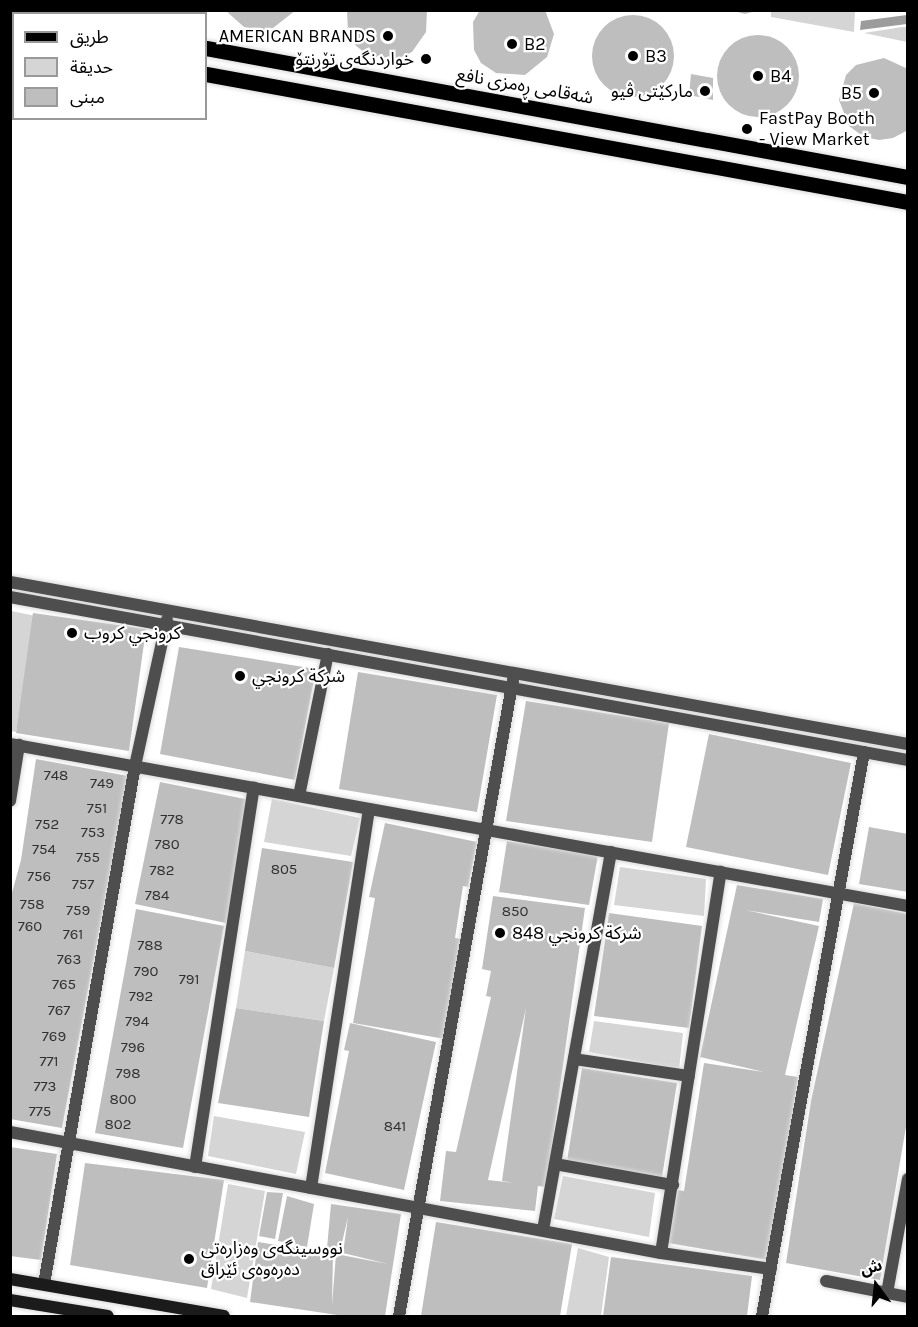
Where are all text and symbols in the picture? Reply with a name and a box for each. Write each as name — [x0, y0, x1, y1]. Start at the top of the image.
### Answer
legend — [12, 12, 207, 120]
place label: AMERICAN BRANDS — [219, 25, 376, 47]
text: طريق — [70, 26, 109, 48]
marker: AMERICAN BRANDS — [381, 29, 395, 43]
place label: B2 — [524, 33, 546, 55]
marker: B2 — [505, 37, 519, 51]
place label: B3 — [645, 45, 667, 67]
place label: خواردنگەی تۆرنتۆ — [295, 48, 414, 70]
marker: B3 — [626, 49, 640, 63]
marker: خواردنگەی تۆرنتۆ — [419, 52, 433, 66]
text: حديقة — [70, 56, 113, 78]
street label: شەقامی ڕەمزی نافع — [455, 63, 595, 109]
place label: B4 — [770, 65, 791, 87]
marker: B4 — [751, 69, 765, 83]
place label: مارکێتی ڤیو — [611, 80, 693, 102]
place label: B5 — [841, 82, 862, 104]
marker: مارکێتی ڤیو — [698, 84, 712, 98]
text: مبنى — [70, 86, 105, 108]
marker: B5 — [867, 86, 881, 100]
place label: FastPay Booth - View Market — [759, 108, 875, 150]
marker: FastPay Booth - View Market — [740, 122, 754, 136]
place label: كرونجي كروب — [84, 622, 181, 644]
marker: كرونجي كروب — [65, 626, 79, 640]
place label: شركة كرونجي — [252, 665, 345, 687]
marker: شركة كرونجي — [233, 669, 247, 683]
house number: 748 — [44, 767, 68, 785]
house number: 749 — [90, 775, 114, 793]
house number: 751 — [87, 800, 107, 818]
house number: 778 — [160, 811, 184, 829]
house number: 752 — [35, 816, 59, 834]
house number: 753 — [81, 824, 105, 842]
house number: 780 — [154, 836, 180, 854]
house number: 754 — [32, 841, 56, 859]
house number: 755 — [76, 849, 100, 867]
house number: 805 — [271, 861, 297, 879]
house number: 782 — [150, 862, 174, 880]
house number: 756 — [27, 868, 51, 886]
house number: 757 — [72, 876, 94, 894]
house number: 784 — [145, 887, 169, 905]
house number: 758 — [20, 896, 44, 914]
house number: 759 — [66, 902, 90, 920]
house number: 850 — [502, 903, 528, 921]
house number: 760 — [18, 918, 42, 936]
place label: شركة كرونجي 848 — [512, 922, 642, 944]
house number: 761 — [63, 926, 83, 944]
marker: شركة كرونجي 848 — [493, 926, 507, 940]
house number: 788 — [137, 937, 163, 955]
house number: 763 — [57, 951, 81, 969]
house number: 790 — [134, 963, 158, 981]
house number: 791 — [179, 971, 199, 989]
house number: 765 — [52, 976, 76, 994]
house number: 792 — [129, 988, 153, 1006]
house number: 767 — [48, 1002, 70, 1020]
house number: 794 — [125, 1013, 149, 1031]
house number: 769 — [42, 1028, 66, 1046]
house number: 796 — [121, 1039, 145, 1057]
house number: 771 — [39, 1053, 59, 1071]
house number: 798 — [116, 1065, 140, 1083]
house number: 773 — [34, 1078, 56, 1096]
house number: 800 — [109, 1091, 137, 1109]
house number: 775 — [29, 1103, 51, 1121]
house number: 802 — [105, 1116, 131, 1134]
house number: 841 — [384, 1118, 406, 1136]
place label: نووسینگەی وەزارەتی دەرەوەی ئێراق — [201, 1238, 343, 1280]
marker: نووسینگەی وەزارەتی دەرەوەی ئێراق — [182, 1252, 196, 1266]
north arrow — [846, 1255, 906, 1315]
text: ش — [858, 1255, 884, 1279]

